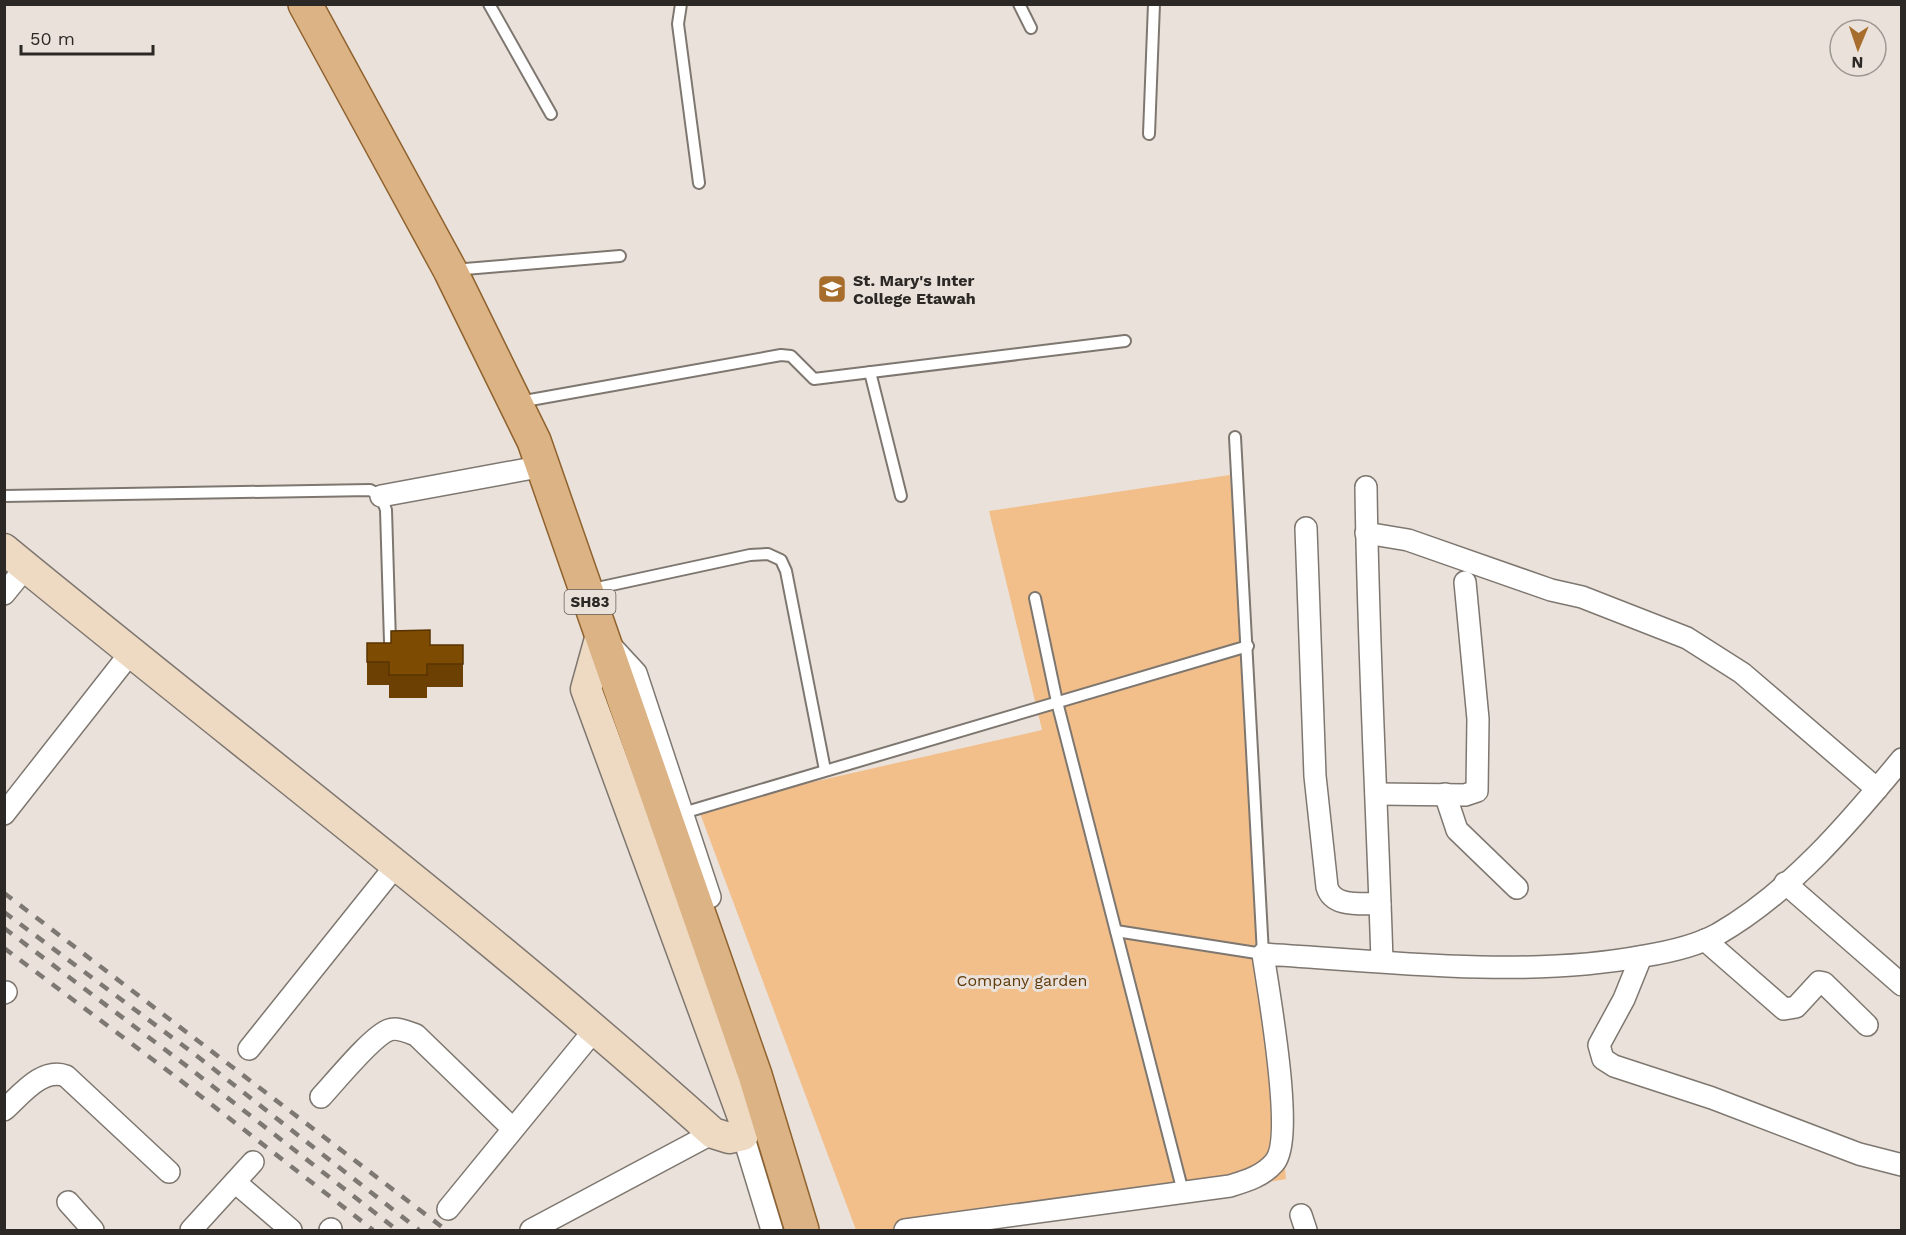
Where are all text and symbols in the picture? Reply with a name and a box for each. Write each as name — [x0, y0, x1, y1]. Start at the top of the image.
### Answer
scale bar — [21, 18, 153, 56]
north arrow — [1828, 18, 1888, 78]
text: 50 m — [30, 28, 75, 49]
text: N — [1851, 53, 1864, 72]
place label: St. Mary's Inter College Etawah — [853, 271, 976, 308]
school or university icon: St. Mary's Inter College Etawah — [816, 273, 848, 305]
road number: SH83 — [564, 590, 616, 614]
park label: Company garden — [957, 971, 1087, 990]

